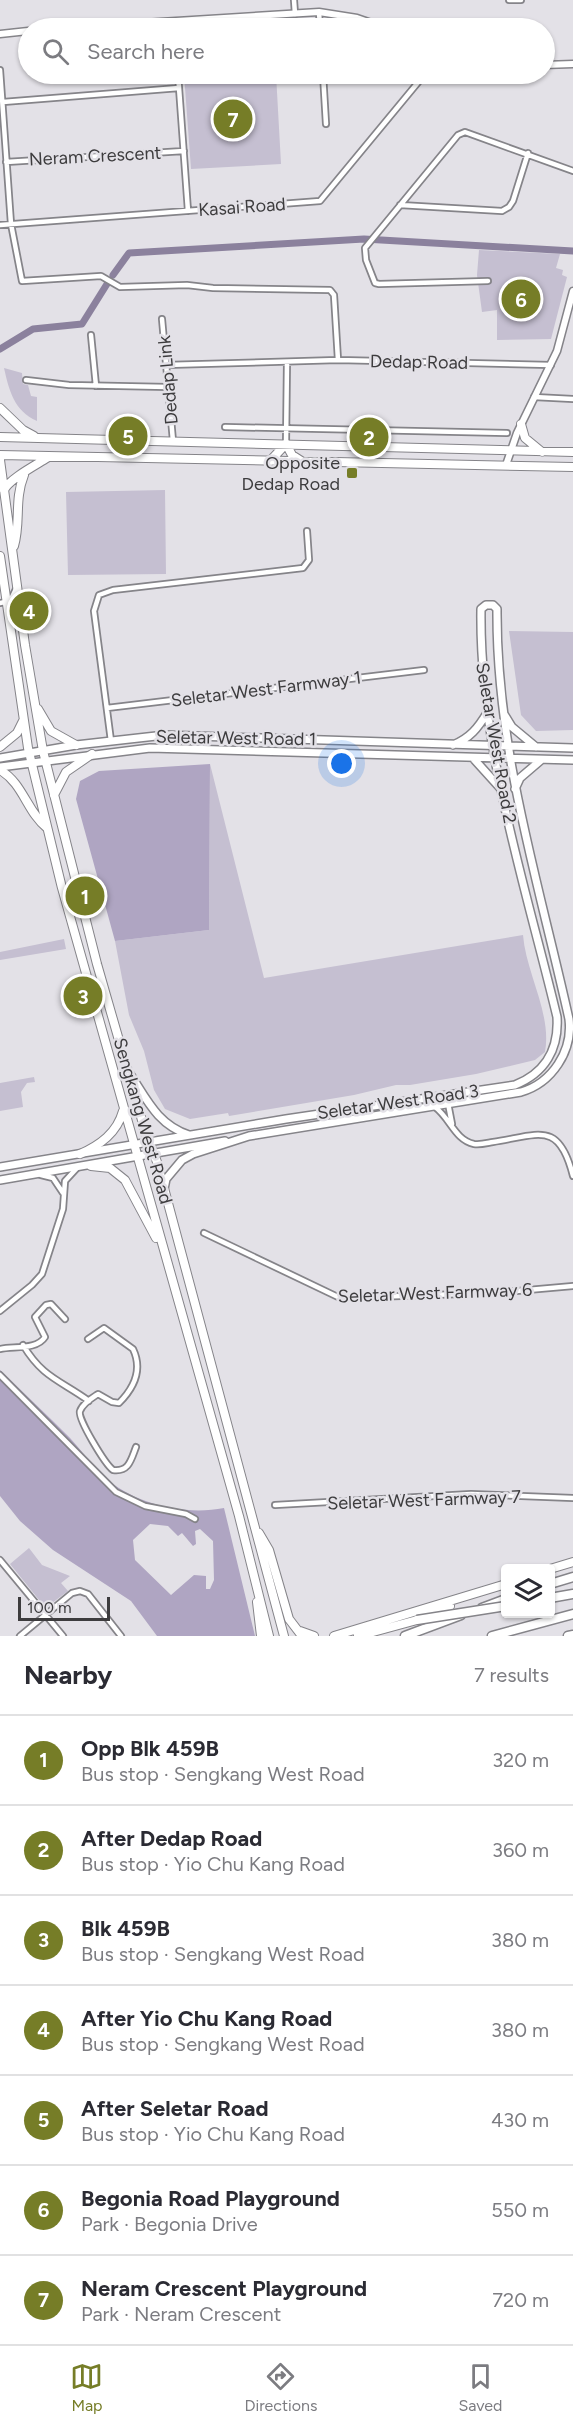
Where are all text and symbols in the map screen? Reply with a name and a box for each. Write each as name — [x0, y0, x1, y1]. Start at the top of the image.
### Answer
search box — [18, 18, 555, 84]
icon: search — [39, 35, 72, 68]
text: Search here — [87, 38, 205, 65]
pin: 7 — [214, 96, 252, 142]
street label: Neram Crescent — [28, 142, 162, 170]
street label: Kasai Road — [198, 193, 286, 221]
pin: 6 — [502, 276, 540, 322]
street label: Dedap Link — [153, 334, 183, 425]
street label: Dedap Road — [370, 350, 468, 374]
pin: 5 — [108, 414, 148, 458]
pin: 2 — [350, 414, 388, 460]
place label: Opposite Dedap Road — [242, 452, 340, 495]
marker: Opposite Dedap Road — [345, 466, 359, 480]
pin: 4 — [9, 588, 48, 634]
street label: Seletar West Road 2 — [471, 661, 521, 825]
street label: Seletar West Farmway 1 — [170, 666, 362, 712]
street label: Seletar West Road 1 — [156, 726, 316, 750]
your location — [327, 749, 356, 778]
pin: 1 — [66, 874, 104, 918]
pin: 3 — [64, 974, 103, 1018]
street label: Sengkang West Road — [109, 1035, 177, 1207]
street label: Seletar West Road 3 — [316, 1080, 480, 1124]
street label: Seletar West Farmway 6 — [338, 1279, 532, 1307]
street label: Seletar West Farmway 7 — [327, 1486, 522, 1514]
map controls — [501, 1564, 555, 1618]
button: layers — [501, 1564, 555, 1618]
scale bar — [18, 1594, 110, 1622]
text: 100 m — [27, 1598, 72, 1617]
text: Nearby — [24, 1659, 112, 1691]
text: 7 results — [474, 1663, 549, 1687]
text: Opp Blk 459B — [81, 1735, 219, 1762]
text: 1 — [39, 1748, 48, 1772]
text: 320 m — [492, 1748, 549, 1772]
text: Bus stop · Sengkang West Road — [81, 1762, 365, 1786]
text: After Dedap Road — [81, 1825, 262, 1852]
text: 2 — [38, 1838, 49, 1862]
text: 360 m — [492, 1838, 549, 1862]
text: Bus stop · Yio Chu Kang Road — [81, 1852, 345, 1876]
text: Blk 459B — [81, 1915, 170, 1942]
text: 3 — [38, 1928, 49, 1952]
text: 380 m — [491, 1928, 549, 1952]
text: Bus stop · Sengkang West Road — [81, 1942, 365, 1966]
text: After Yio Chu Kang Road — [81, 2005, 332, 2032]
text: 4 — [37, 2018, 50, 2042]
text: 380 m — [491, 2018, 549, 2042]
text: Bus stop · Sengkang West Road — [81, 2032, 365, 2056]
text: After Seletar Road — [81, 2095, 269, 2122]
text: 5 — [38, 2108, 49, 2132]
text: 430 m — [491, 2108, 549, 2132]
text: Bus stop · Yio Chu Kang Road — [81, 2122, 345, 2146]
text: Begonia Road Playground — [81, 2185, 340, 2212]
text: 6 — [38, 2198, 49, 2222]
text: 550 m — [491, 2198, 549, 2222]
text: Park · Begonia Drive — [81, 2212, 258, 2236]
text: Neram Crescent Playground — [81, 2275, 367, 2302]
text: 7 — [38, 2288, 49, 2312]
text: 720 m — [492, 2288, 549, 2312]
text: Park · Neram Crescent — [81, 2302, 281, 2326]
tab: Map — [70, 2360, 103, 2415]
tab: Directions — [244, 2360, 317, 2415]
tab: Saved — [458, 2360, 503, 2415]

